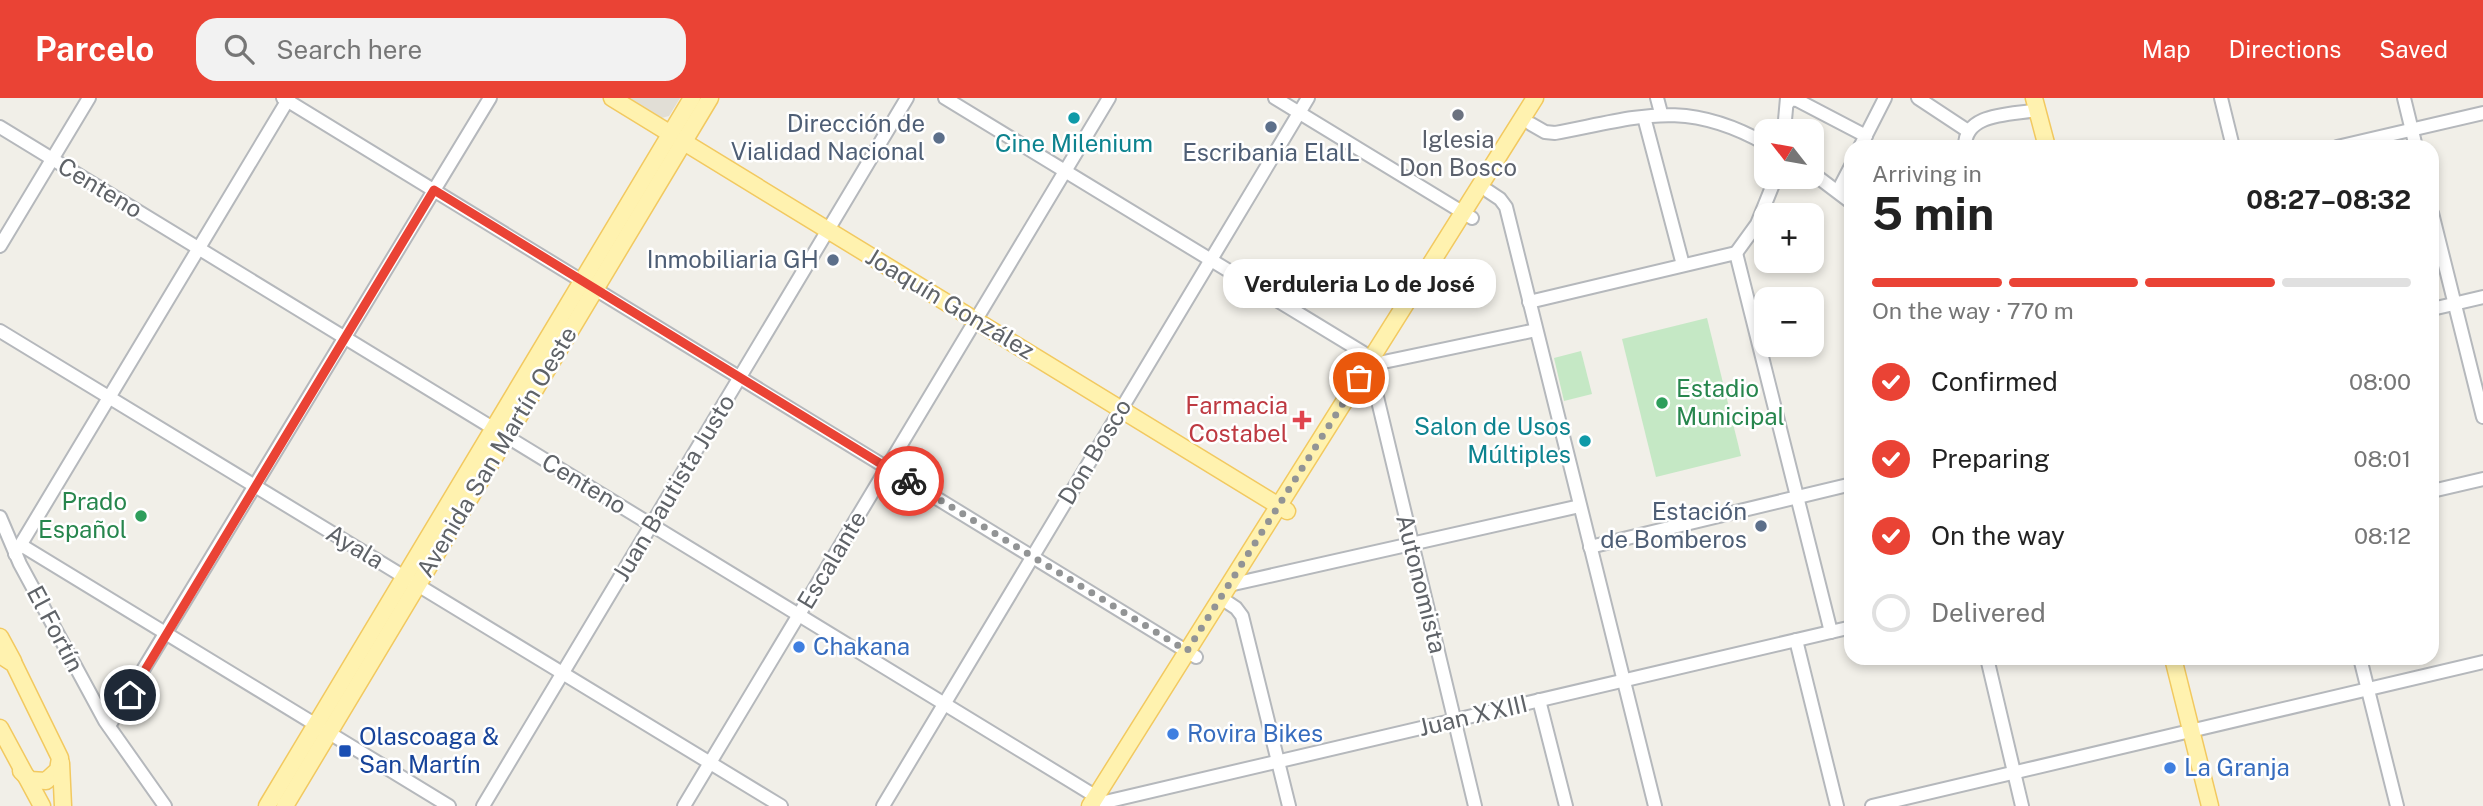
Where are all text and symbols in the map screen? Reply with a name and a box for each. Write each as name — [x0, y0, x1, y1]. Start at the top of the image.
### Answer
search box — [196, 18, 686, 81]
text: Parcelo — [35, 30, 154, 68]
icon: search — [220, 30, 258, 68]
text: Search here — [276, 34, 422, 65]
text: Map — [2142, 35, 2191, 63]
text: Directions — [2229, 35, 2341, 63]
text: Saved — [2379, 35, 2448, 63]
marker: Iglesia Don Bosco — [1450, 107, 1466, 123]
place label: Dirección de Vialidad Nacional — [731, 109, 925, 165]
marker: Cine Milenium — [1066, 110, 1082, 126]
marker: Escribania ElalL — [1263, 119, 1279, 135]
north arrow — [1754, 119, 1824, 189]
map controls — [1754, 119, 1824, 357]
place label: Iglesia Don Bosco — [1399, 125, 1517, 181]
place label: Cine Milenium — [995, 129, 1153, 157]
marker: Dirección de Vialidad Nacional — [931, 130, 947, 146]
place label: Escribania ElalL — [1182, 138, 1360, 166]
street label: Centeno — [53, 151, 148, 223]
text: Arriving in — [1872, 160, 1982, 187]
text: 08:27–08:32 — [2246, 184, 2411, 215]
text: 5 min — [1872, 186, 1994, 240]
button: + — [1754, 203, 1824, 273]
street label: Joaquín González — [861, 242, 1040, 364]
place label: Inmobiliaria GH — [647, 245, 819, 273]
marker: Inmobiliaria GH — [825, 252, 841, 268]
callout: Verduleria Lo de José — [1222, 259, 1496, 308]
text: Verduleria Lo de José — [1244, 270, 1475, 297]
button: − — [1754, 287, 1824, 357]
text: On the way · 770 m — [1872, 297, 2074, 324]
street label: Avenida San Martín Oeste — [410, 321, 582, 582]
pin — [1329, 348, 1389, 408]
icon: bag — [1340, 359, 1378, 397]
icon: check — [1872, 363, 1910, 401]
text: Confirmed — [1931, 366, 2058, 397]
text: 08:00 — [2349, 368, 2411, 395]
place label: Estadio Municipal — [1676, 374, 1785, 430]
street label: Juan Bautista Justo — [606, 389, 740, 586]
place label: Farmacia Costabel — [1185, 391, 1288, 447]
street label: Don Bosco — [1052, 394, 1137, 509]
marker: Estadio Municipal — [1654, 395, 1670, 411]
marker: Farmacia Costabel — [1294, 412, 1310, 428]
place label: Salon de Usos Múltiples — [1414, 412, 1571, 468]
marker: Salon de Usos Múltiples — [1577, 433, 1593, 449]
icon: check — [1872, 440, 1910, 478]
text: Preparing — [1931, 443, 2050, 474]
text: 08:01 — [2354, 445, 2411, 472]
courier — [874, 446, 944, 516]
street label: Centeno — [537, 447, 632, 519]
icon: bike — [890, 462, 928, 500]
place label: Prado Español — [38, 487, 127, 543]
place label: Estación de Bomberos — [1600, 497, 1747, 553]
street label: Escalante — [791, 505, 871, 614]
marker: Prado Español — [133, 508, 149, 524]
street label: Autonomista — [1391, 512, 1453, 656]
icon: check — [1872, 517, 1910, 555]
street label: Ayala — [322, 518, 389, 574]
marker: Estación de Bomberos — [1753, 518, 1769, 534]
text: On the way — [1931, 520, 2065, 551]
text: 08:12 — [2354, 522, 2411, 549]
street label: El Fortín — [22, 581, 90, 676]
text: Delivered — [1931, 597, 2046, 628]
place label: Chakana — [813, 632, 910, 660]
marker: Chakana — [791, 639, 807, 655]
pin — [100, 665, 160, 725]
icon: home — [111, 676, 149, 714]
street label: Juan XXIII — [1416, 689, 1530, 741]
place label: Rovira Bikes — [1187, 719, 1323, 747]
place label: Olascoaga & San Martín — [359, 722, 499, 778]
marker: Rovira Bikes — [1165, 726, 1181, 742]
marker: Olascoaga & San Martín — [337, 743, 353, 759]
place label: La Granja — [2184, 753, 2290, 781]
marker: La Granja — [2162, 760, 2178, 776]

